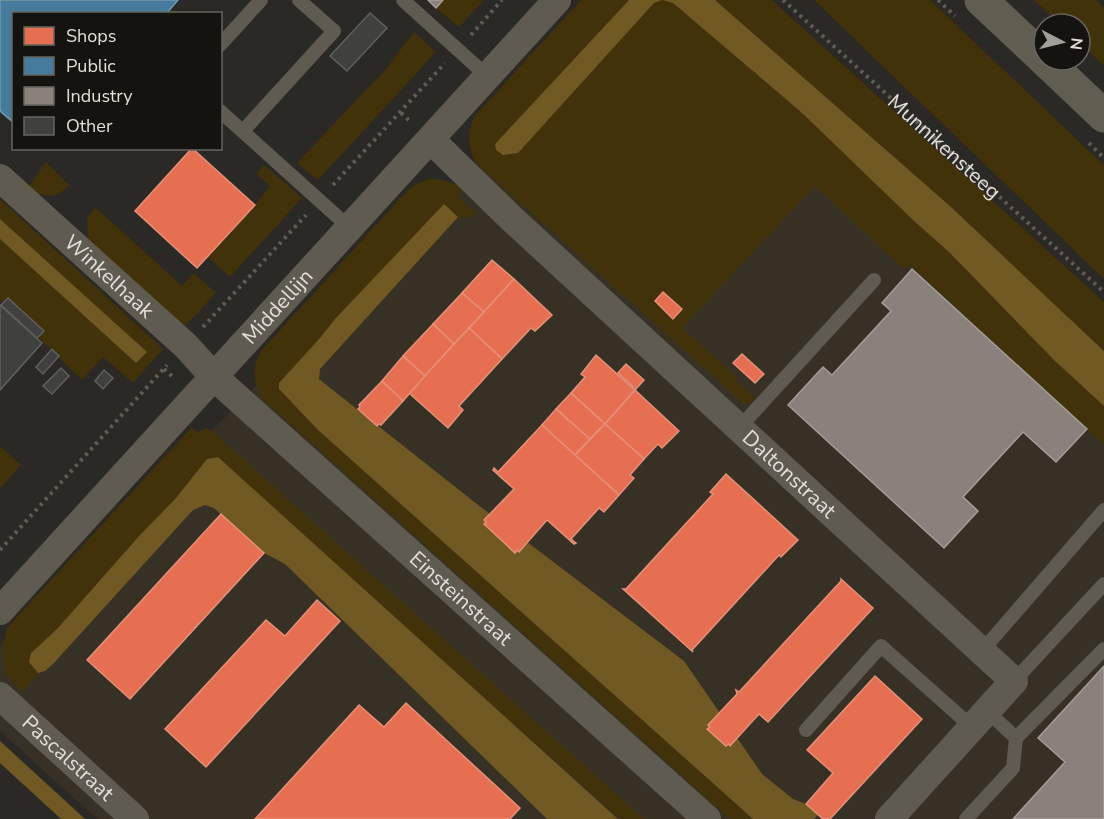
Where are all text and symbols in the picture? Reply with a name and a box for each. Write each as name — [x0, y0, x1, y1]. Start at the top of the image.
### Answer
legend — [12, 12, 222, 150]
north arrow — [1032, 12, 1092, 72]
text: Shops — [66, 24, 116, 48]
text: N — [1064, 36, 1088, 51]
text: Public — [66, 54, 116, 78]
text: Industry — [66, 84, 133, 108]
street label: Munnikensteeg — [882, 88, 1007, 205]
text: Other — [66, 114, 113, 138]
street label: Winkelhaak — [58, 229, 161, 325]
street label: Middellijn — [236, 263, 319, 350]
street label: Daltonstraat — [736, 424, 843, 525]
street label: Einsteinstraat — [404, 545, 519, 652]
street label: Pascalstraat — [16, 709, 121, 808]

